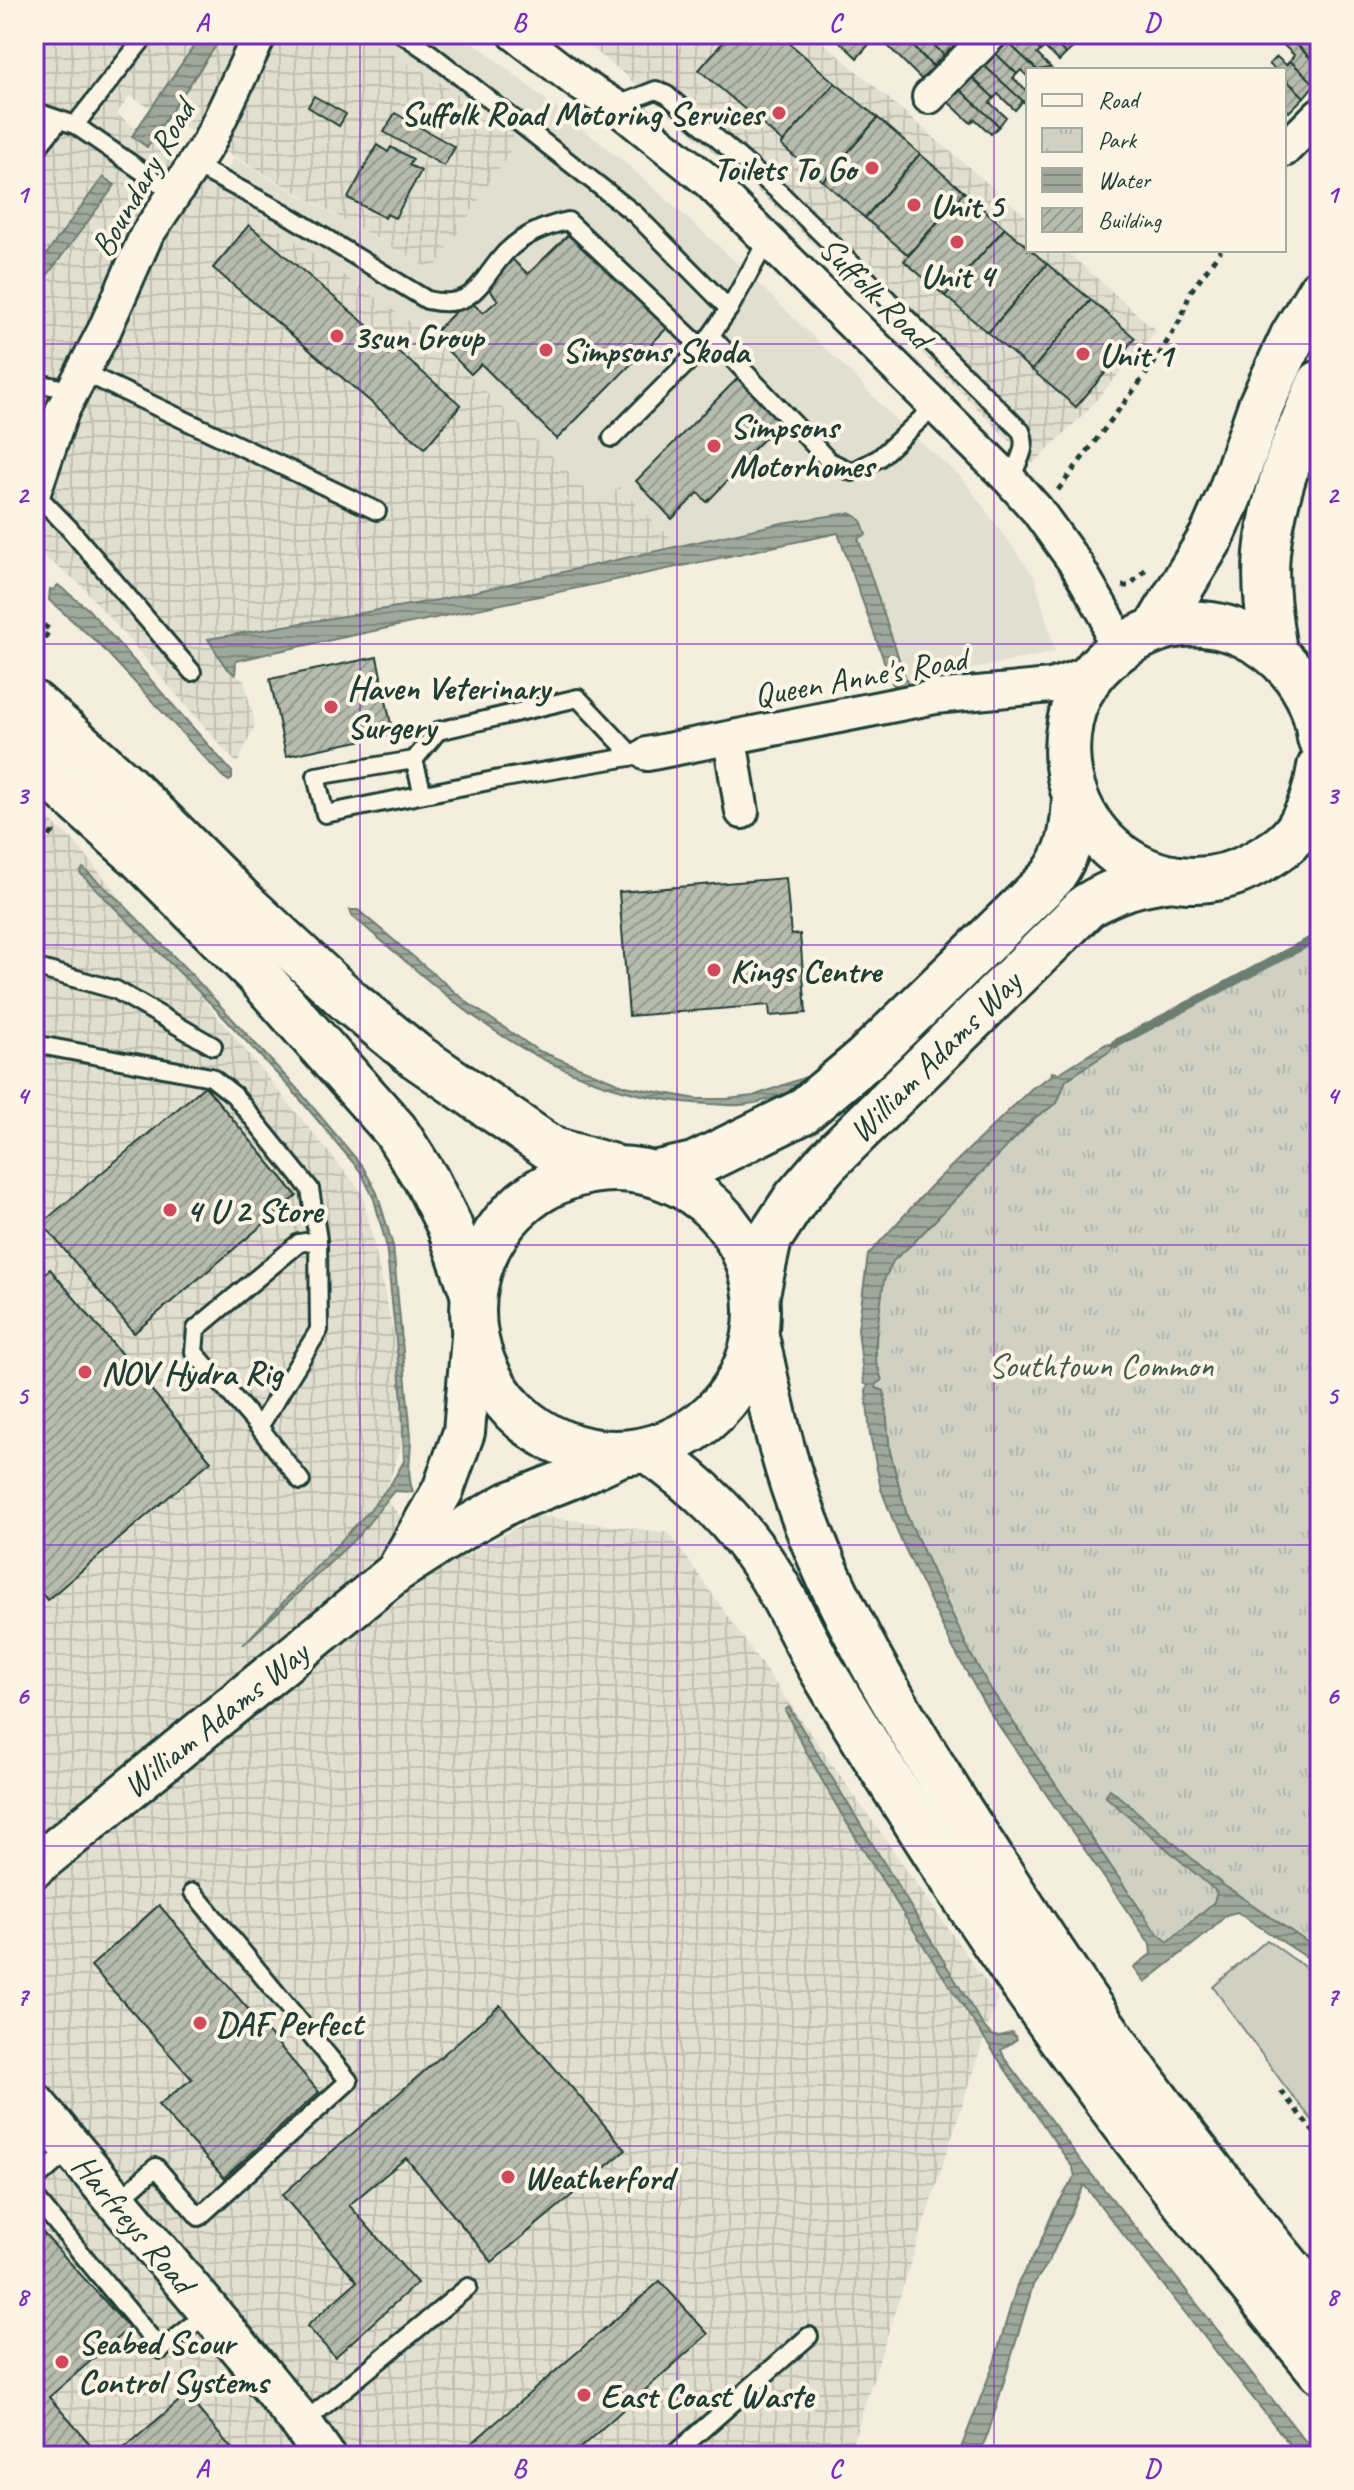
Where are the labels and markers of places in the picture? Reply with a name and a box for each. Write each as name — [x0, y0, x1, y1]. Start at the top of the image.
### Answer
place label: Suffolk Road Motoring Services — [401, 92, 766, 135]
marker: Suffolk Road Motoring Services — [770, 104, 788, 122]
place label: Toilets To Go — [713, 147, 860, 190]
marker: Toilets To Go — [863, 159, 881, 177]
place label: Unit 5 — [930, 184, 1006, 227]
marker: Unit 5 — [905, 196, 923, 214]
marker: Unit 4 — [948, 233, 966, 251]
place label: Unit 4 — [920, 254, 997, 297]
place label: 3sun Group — [353, 315, 486, 358]
marker: 3sun Group — [328, 327, 346, 345]
place label: Simpsons Skoda — [562, 329, 752, 372]
place label: Unit 1 — [1099, 333, 1176, 376]
marker: Simpsons Skoda — [537, 341, 555, 359]
marker: Unit 1 — [1074, 345, 1092, 363]
place label: Simpsons Motorhomes — [730, 405, 877, 487]
marker: Simpsons Motorhomes — [705, 437, 723, 455]
place label: Haven Veterinary Surgery — [347, 666, 553, 748]
marker: Haven Veterinary Surgery — [322, 698, 340, 716]
place label: Kings Centre — [730, 949, 884, 992]
marker: Kings Centre — [705, 961, 723, 979]
place label: 4 U 2 Store — [186, 1189, 325, 1232]
marker: 4 U 2 Store — [161, 1201, 179, 1219]
place label: NOV Hydra Rig — [101, 1351, 285, 1394]
marker: NOV Hydra Rig — [76, 1363, 94, 1381]
place label: DAF Perfect — [216, 2002, 366, 2045]
marker: DAF Perfect — [191, 2014, 209, 2032]
place label: Weatherford — [524, 2156, 678, 2199]
marker: Weatherford — [499, 2168, 517, 2186]
place label: Seabed Scour Control Systems — [78, 2321, 271, 2403]
marker: Seabed Scour Control Systems — [53, 2353, 71, 2371]
place label: East Coast Waste — [600, 2374, 816, 2417]
marker: East Coast Waste — [575, 2386, 593, 2404]

